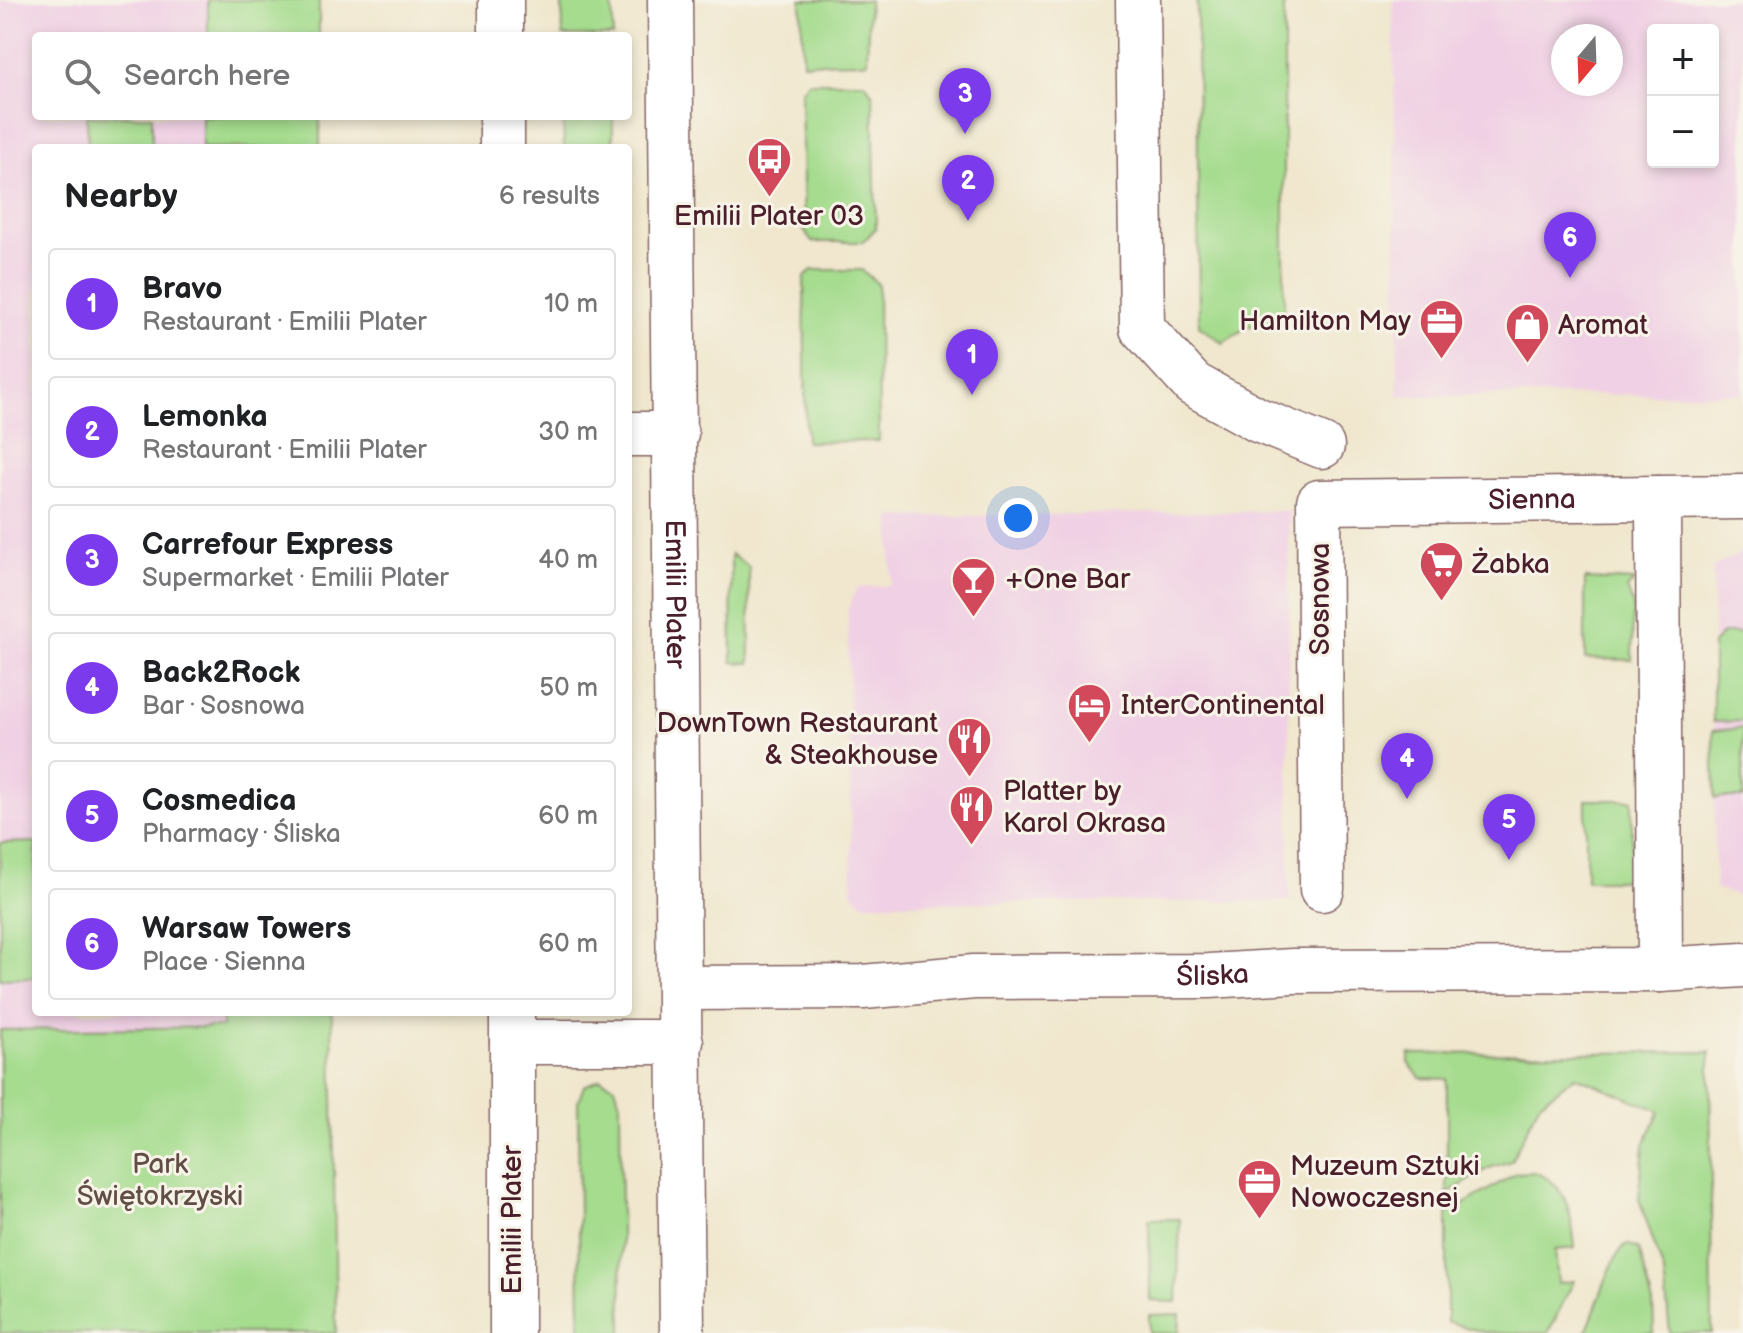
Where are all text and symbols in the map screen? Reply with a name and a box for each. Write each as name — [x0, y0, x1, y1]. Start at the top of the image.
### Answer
north arrow — [1551, 24, 1623, 96]
map controls — [1647, 24, 1719, 168]
button: + — [1647, 24, 1719, 96]
search box — [32, 32, 632, 120]
icon: search — [60, 54, 104, 98]
text: Search here — [124, 58, 290, 94]
pin: 3 — [939, 68, 991, 134]
button: − — [1647, 96, 1719, 168]
bus stop icon: Emilii Plater 03 — [745, 135, 793, 198]
pin: 2 — [942, 155, 994, 221]
text: Nearby — [64, 176, 178, 217]
text: 6 results — [499, 181, 600, 212]
place label: Emilii Plater 03 — [674, 200, 864, 233]
pin: 6 — [1544, 212, 1596, 278]
text: Bravo — [142, 271, 222, 307]
text: 1 — [87, 289, 97, 320]
text: 10 m — [544, 289, 598, 320]
office icon: Hamilton May — [1418, 297, 1466, 360]
shop icon: Aromat — [1503, 301, 1551, 364]
place label: Hamilton May — [1239, 305, 1411, 338]
text: Restaurant · Emilii Plater — [142, 307, 427, 338]
place label: Aromat — [1558, 309, 1649, 342]
pin: 1 — [946, 329, 998, 395]
text: Lemonka — [142, 399, 268, 435]
text: 2 — [84, 417, 100, 448]
text: 30 m — [538, 417, 598, 448]
text: Restaurant · Emilii Plater — [142, 435, 427, 466]
street label: Sienna — [1488, 482, 1576, 517]
your location — [998, 498, 1038, 538]
street label: Emilii Plater — [658, 519, 693, 670]
text: Carrefour Express — [142, 527, 393, 563]
supermarket icon: Żabka — [1417, 540, 1465, 603]
street label: Sosnowa — [1304, 543, 1337, 655]
text: 3 — [84, 545, 100, 576]
text: 40 m — [538, 545, 598, 576]
place label: Żabka — [1471, 547, 1550, 581]
bar icon: +One Bar — [950, 555, 998, 618]
text: Supermarket · Emilii Plater — [142, 563, 449, 594]
place label: +One Bar — [1005, 563, 1131, 596]
text: Back2Rock — [142, 655, 300, 691]
text: 4 — [84, 673, 100, 704]
text: 50 m — [539, 673, 598, 704]
hotel icon: InterContinental — [1066, 681, 1114, 744]
place label: InterContinental — [1121, 689, 1325, 722]
text: Bar · Sosnowa — [142, 691, 305, 722]
place label: DownTown Restaurant & Steakhouse — [657, 707, 938, 772]
restaurant icon: DownTown Restaurant & Steakhouse — [945, 715, 993, 778]
pin: 4 — [1381, 733, 1433, 799]
place label: Platter by Karol Okrasa — [1003, 775, 1166, 840]
text: Cosmedica — [142, 783, 297, 819]
restaurant icon: Platter by Karol Okrasa — [948, 783, 996, 846]
pin: 5 — [1483, 794, 1535, 860]
text: 5 — [84, 801, 100, 832]
text: 60 m — [538, 801, 598, 832]
text: Pharmacy · Śliska — [142, 819, 341, 850]
text: Warsaw Towers — [142, 911, 351, 947]
text: 6 — [84, 929, 100, 960]
text: 60 m — [538, 929, 598, 960]
text: Place · Sienna — [142, 947, 306, 978]
street label: Śliska — [1176, 957, 1250, 993]
street label: Emilii Plater — [496, 1145, 529, 1295]
park label: Park Świętokrzyski — [77, 1148, 243, 1213]
place label: Muzeum Sztuki Nowoczesnej — [1290, 1150, 1480, 1215]
office icon: Muzeum Sztuki Nowoczesnej — [1235, 1158, 1283, 1221]

